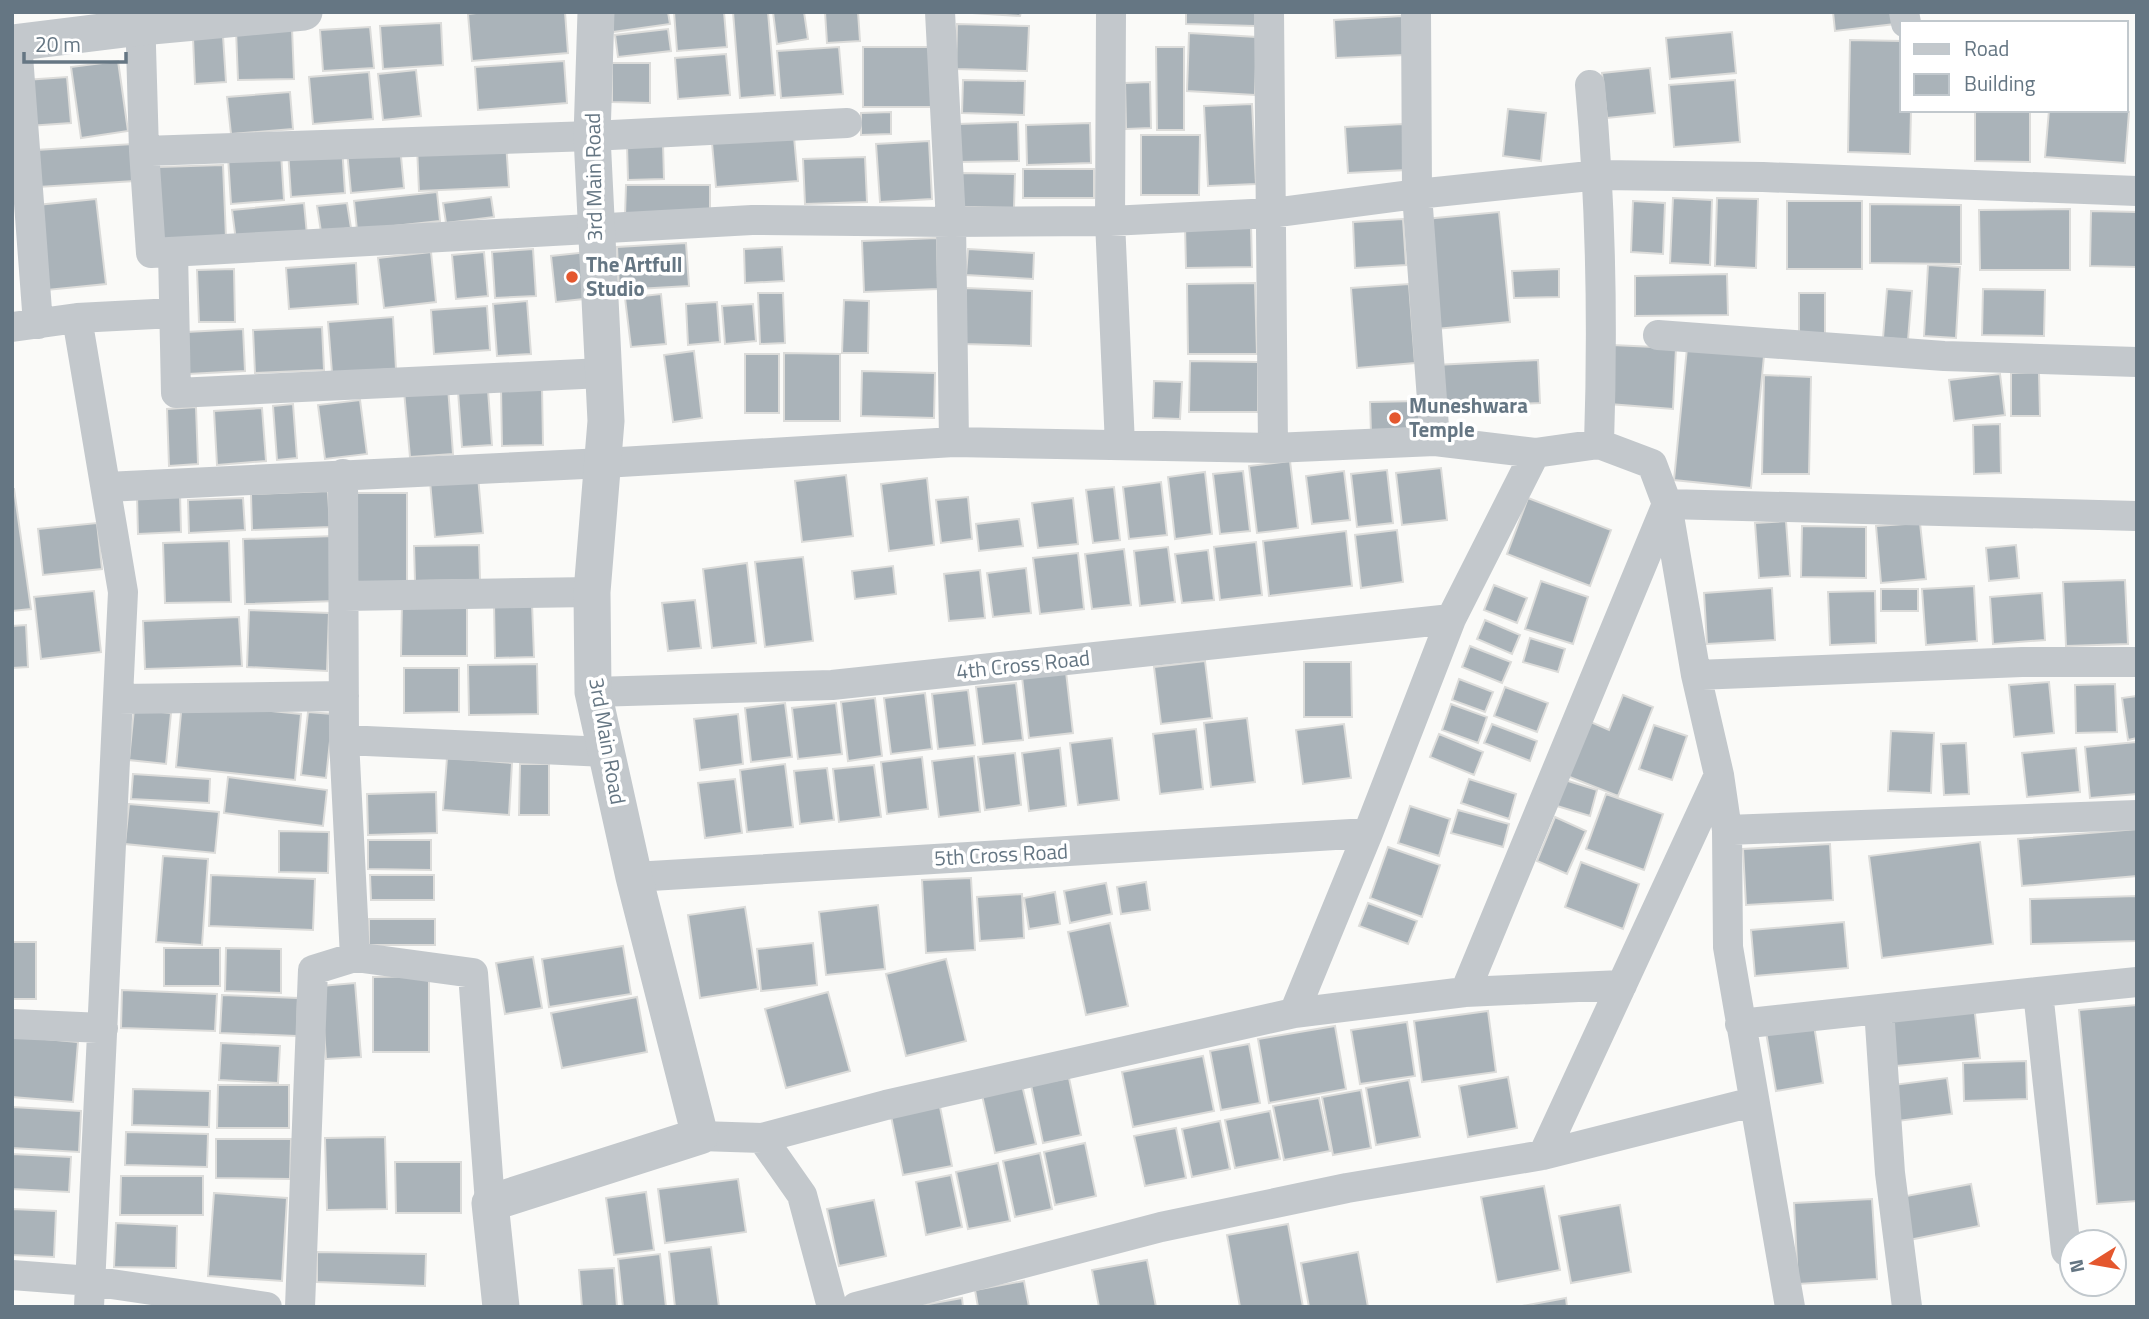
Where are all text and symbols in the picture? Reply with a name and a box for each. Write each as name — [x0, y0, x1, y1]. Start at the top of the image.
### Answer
scale bar — [24, 21, 126, 65]
legend — [1900, 21, 2128, 112]
text: 20 m — [35, 28, 81, 60]
text: Road — [1964, 32, 2009, 64]
text: Building — [1964, 67, 2036, 99]
street label: 3rd Main Road — [576, 112, 610, 242]
place label: The Artfull Studio — [586, 248, 683, 304]
marker: The Artfull Studio — [564, 269, 580, 285]
place label: Muneshwara Temple — [1409, 389, 1528, 445]
marker: Muneshwara Temple — [1387, 410, 1403, 426]
street label: 4th Cross Road — [955, 641, 1091, 687]
street label: 3rd Main Road — [581, 675, 635, 807]
street label: 5th Cross Road — [933, 835, 1069, 873]
north arrow — [2058, 1228, 2128, 1298]
text: N — [2060, 1257, 2091, 1276]

